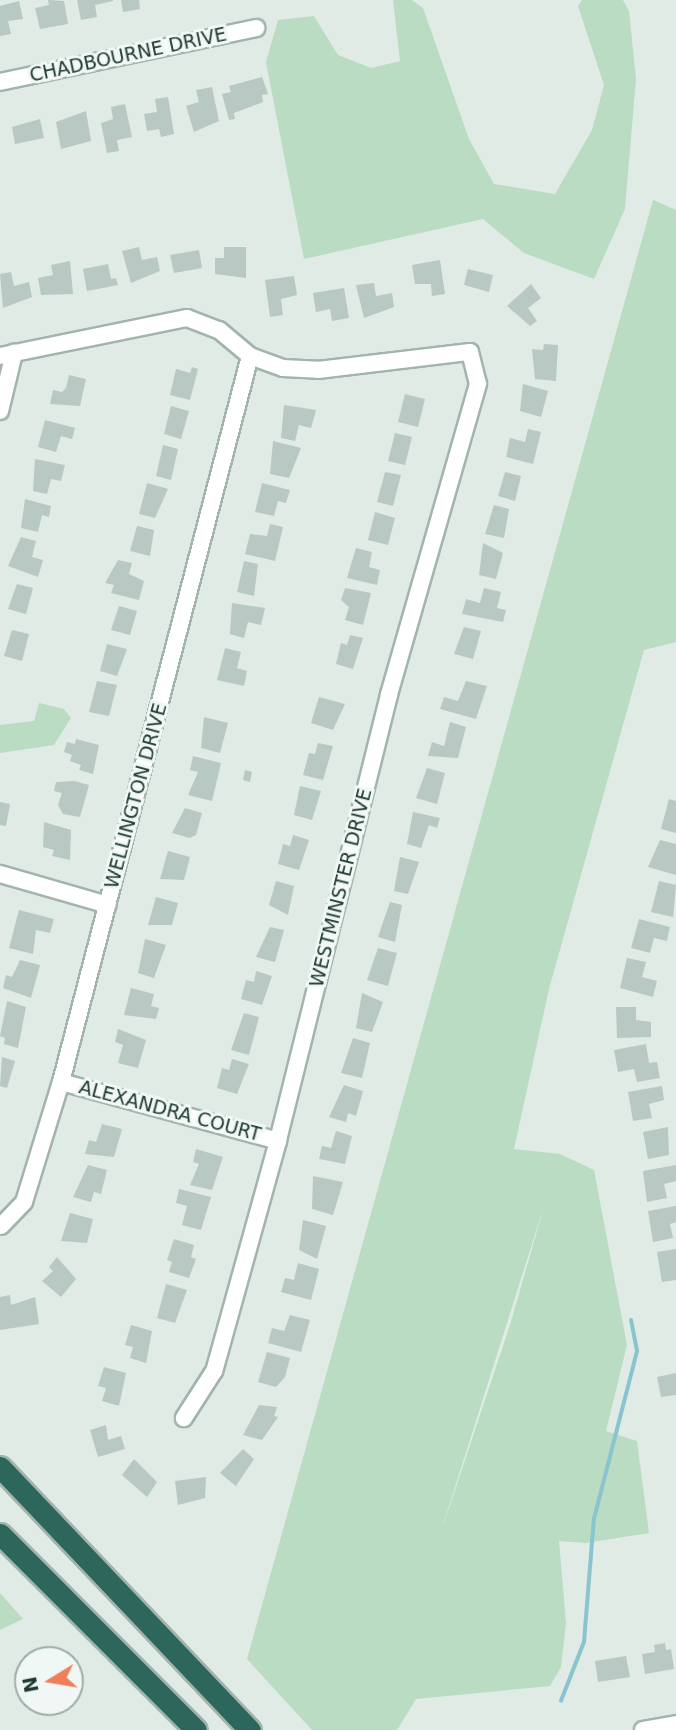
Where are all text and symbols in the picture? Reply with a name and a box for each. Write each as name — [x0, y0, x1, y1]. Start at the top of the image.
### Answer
street label: CHADBOURNE DRIVE — [28, 23, 228, 87]
street label: WELLINGTON DRIVE — [100, 701, 172, 891]
street label: WESTMINSTER DRIVE — [305, 786, 377, 990]
street label: ALEXANDRA COURT — [77, 1076, 263, 1146]
north arrow — [14, 1646, 84, 1716]
text: N — [18, 1675, 43, 1695]

